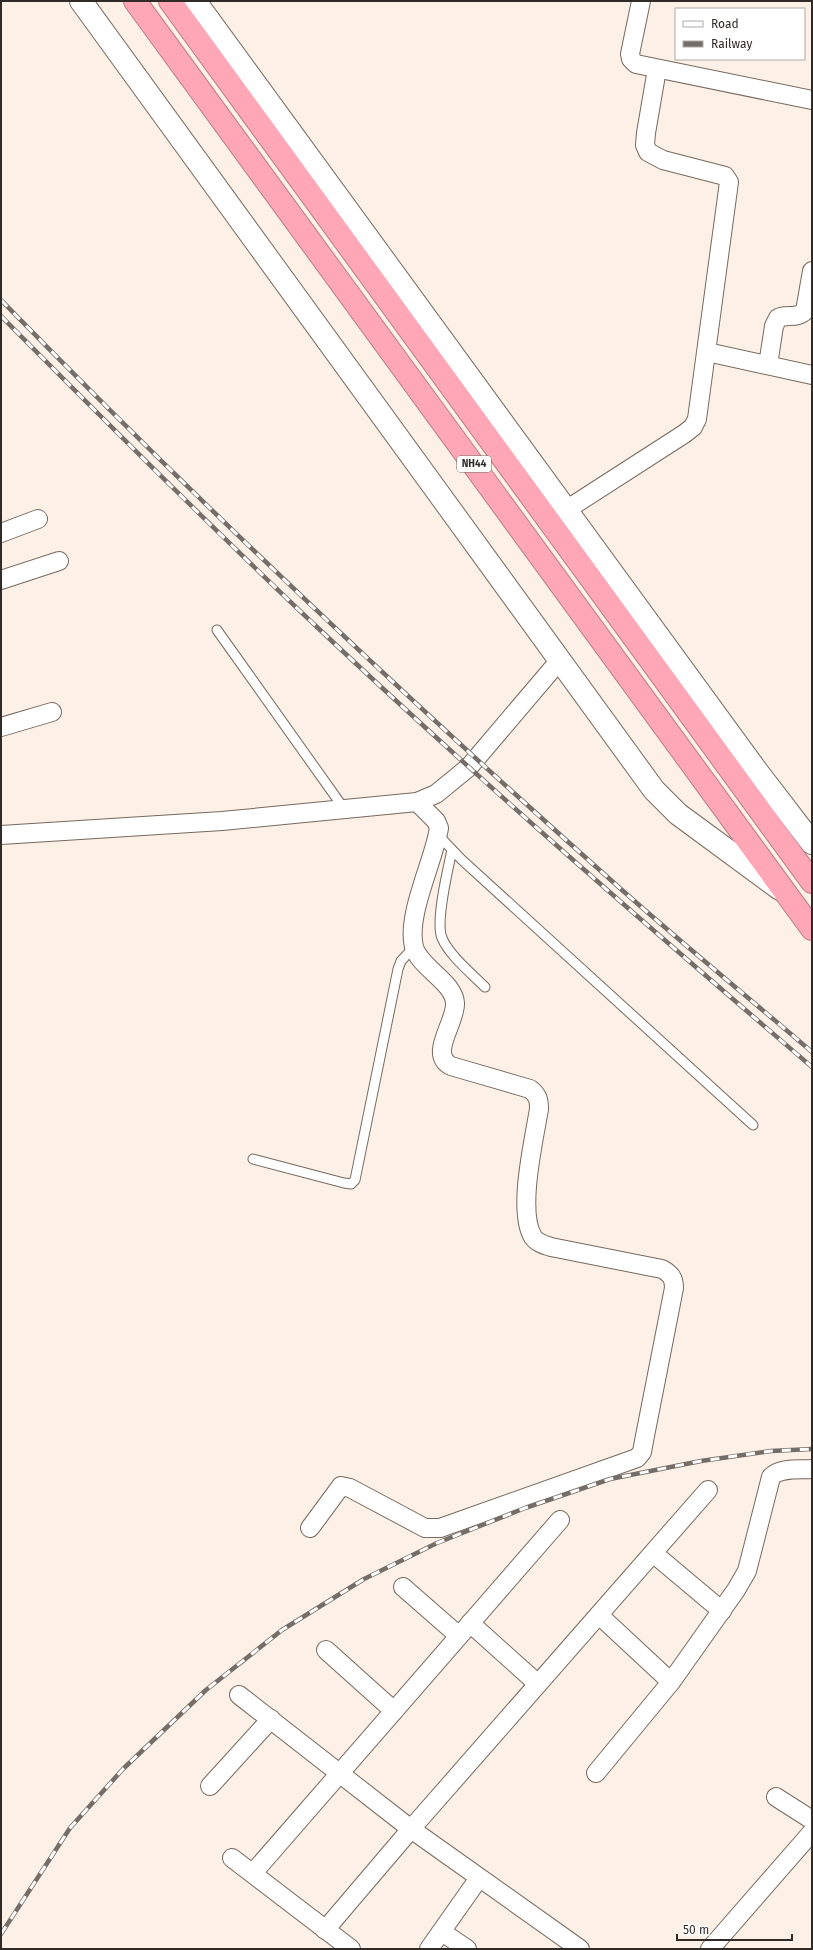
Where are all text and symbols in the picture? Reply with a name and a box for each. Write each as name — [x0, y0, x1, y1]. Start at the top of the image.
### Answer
legend — [675, 8, 805, 60]
text: Road — [711, 17, 739, 31]
text: Railway — [711, 37, 752, 51]
road number: NH44 — [457, 456, 491, 472]
scale bar — [677, 1916, 792, 1942]
text: 50 m — [683, 1923, 709, 1937]

